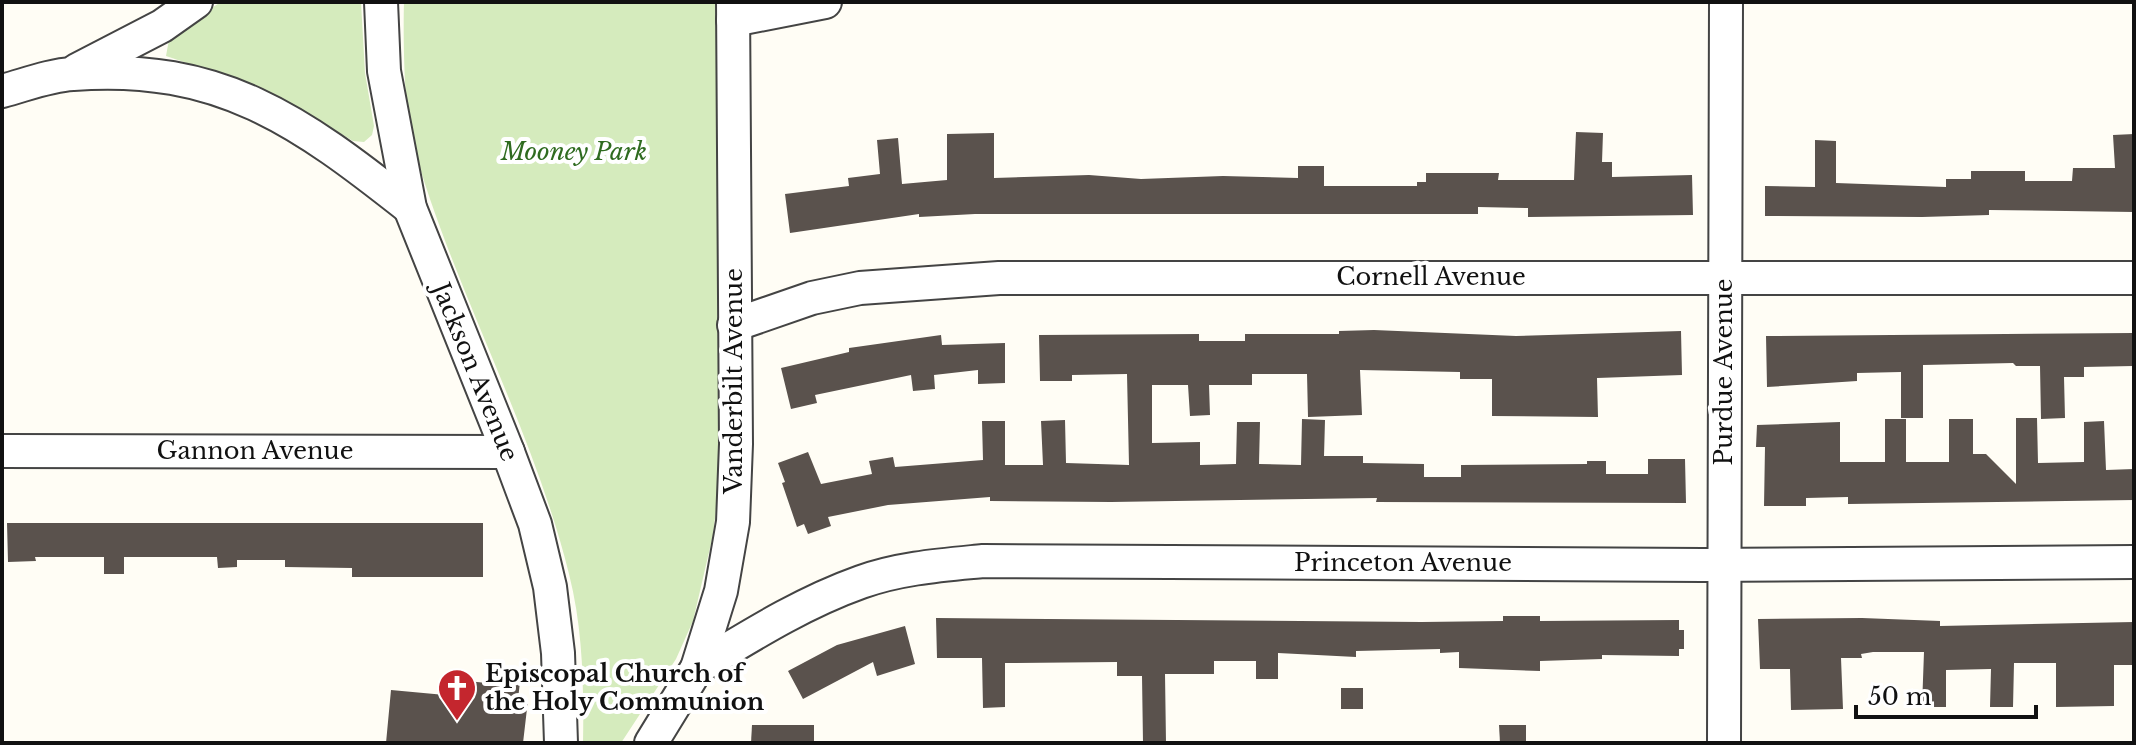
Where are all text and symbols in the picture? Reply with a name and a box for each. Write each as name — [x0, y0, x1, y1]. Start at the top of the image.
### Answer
park label: Mooney Park — [500, 137, 647, 166]
street label: Cornell Avenue — [1336, 262, 1526, 291]
street label: Vanderbilt Avenue — [719, 268, 748, 495]
street label: Jackson Avenue — [425, 275, 525, 465]
street label: Purdue Avenue — [1709, 278, 1738, 466]
street label: Gannon Avenue — [157, 436, 353, 465]
street label: Princeton Avenue — [1294, 548, 1512, 577]
place label: Episcopal Church of the Holy Communion — [485, 659, 765, 716]
church icon: Episcopal Church of the Holy Communion — [436, 667, 478, 722]
scale bar — [1856, 669, 2036, 719]
text: 50 m — [1868, 682, 1932, 711]

